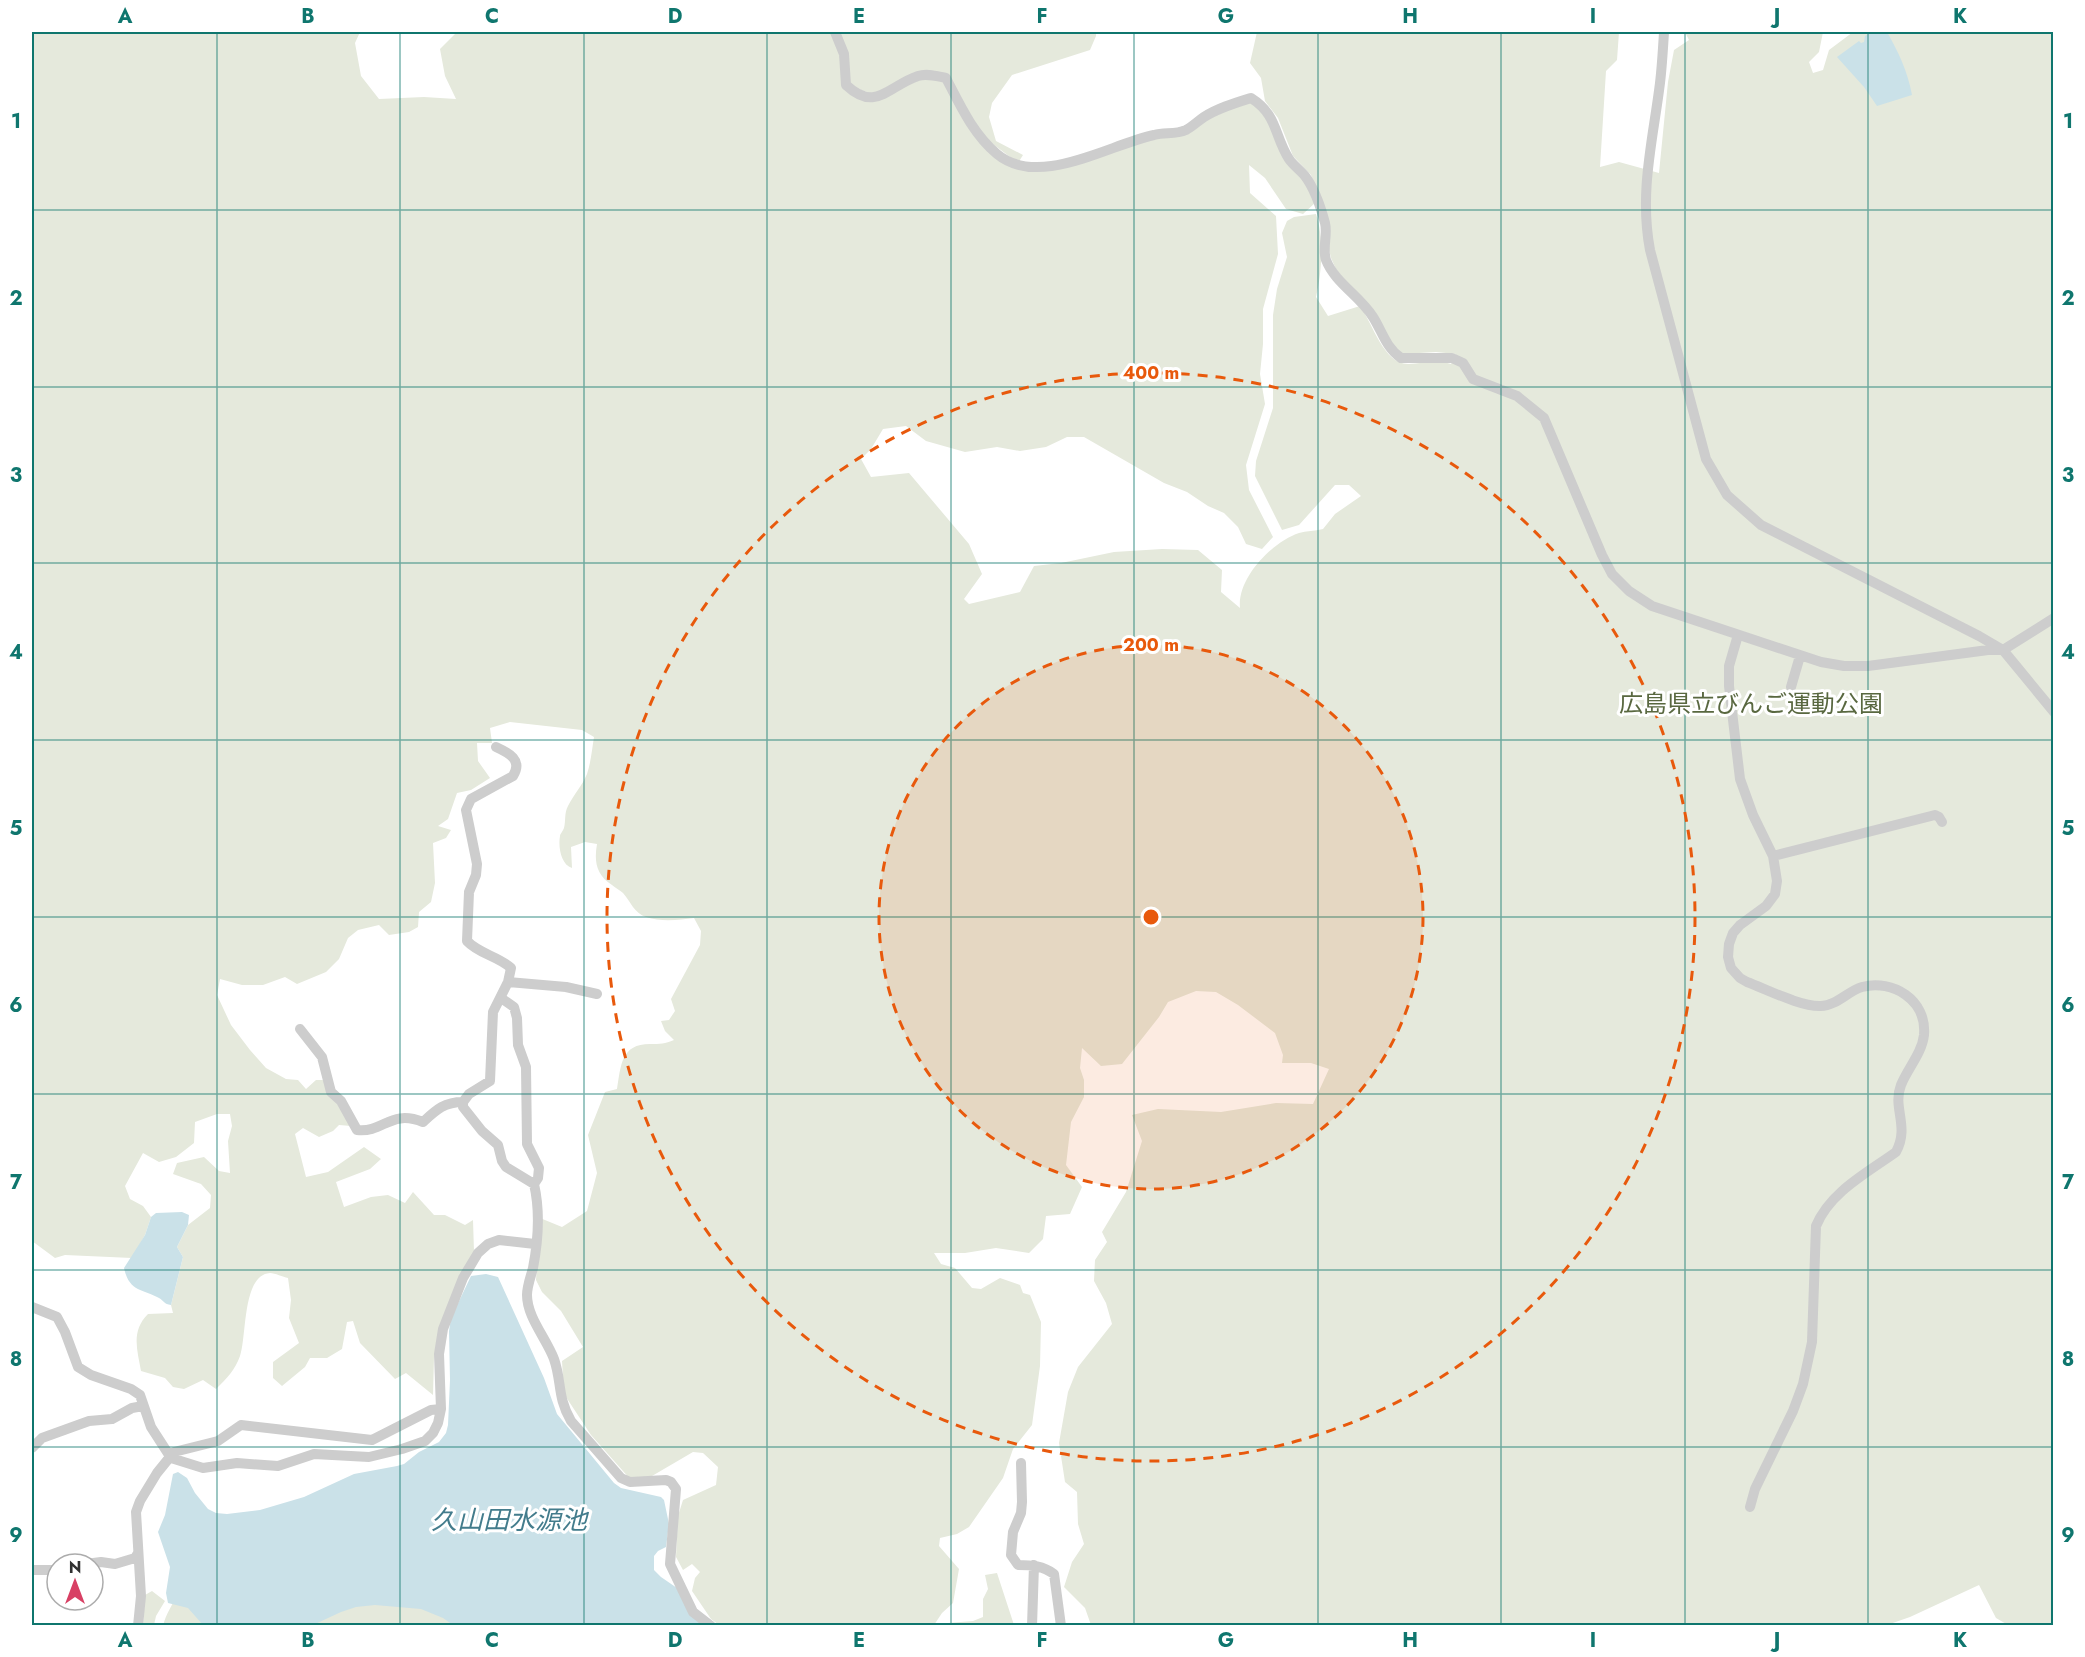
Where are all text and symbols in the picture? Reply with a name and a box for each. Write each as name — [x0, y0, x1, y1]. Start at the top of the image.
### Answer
text: A — [117, 2, 133, 31]
text: B — [301, 2, 315, 31]
text: C — [485, 2, 499, 31]
text: D — [668, 2, 682, 31]
text: E — [853, 2, 865, 31]
text: F — [1036, 2, 1048, 31]
text: G — [1218, 2, 1234, 31]
text: H — [1402, 2, 1418, 31]
text: I — [1590, 2, 1596, 31]
text: J — [1770, 2, 1780, 31]
text: K — [1953, 2, 1967, 31]
text: 1 — [11, 107, 21, 136]
text: 1 — [2063, 107, 2073, 136]
text: 2 — [9, 284, 23, 313]
text: 2 — [2061, 284, 2075, 313]
text: 400 m — [1123, 360, 1179, 386]
text: 3 — [10, 461, 22, 490]
text: 3 — [2062, 461, 2074, 490]
text: 200 m — [1123, 632, 1179, 658]
text: 4 — [9, 638, 23, 667]
text: 4 — [2061, 638, 2075, 667]
park label: 広島県立びんご運動公園 — [1619, 686, 1883, 721]
text: 5 — [10, 814, 23, 843]
text: 5 — [2062, 814, 2075, 843]
centre of rings — [1141, 907, 1161, 927]
text: 6 — [9, 991, 23, 1020]
text: 6 — [2061, 991, 2075, 1020]
text: 7 — [10, 1168, 23, 1197]
text: 7 — [2062, 1168, 2075, 1197]
text: 8 — [10, 1345, 22, 1374]
text: 8 — [2062, 1345, 2074, 1374]
water label: 久山田水源池 — [431, 1501, 590, 1539]
text: 9 — [9, 1521, 23, 1550]
text: 9 — [2061, 1521, 2075, 1550]
north arrow — [45, 1552, 105, 1612]
text: N — [69, 1556, 81, 1579]
text: A — [117, 1626, 133, 1655]
text: B — [301, 1626, 315, 1655]
text: C — [485, 1626, 499, 1655]
text: D — [668, 1626, 682, 1655]
text: E — [853, 1626, 865, 1655]
text: F — [1036, 1626, 1048, 1655]
text: G — [1218, 1626, 1234, 1655]
text: H — [1402, 1626, 1418, 1655]
text: I — [1590, 1626, 1596, 1655]
text: J — [1770, 1626, 1780, 1655]
text: K — [1953, 1626, 1967, 1655]

